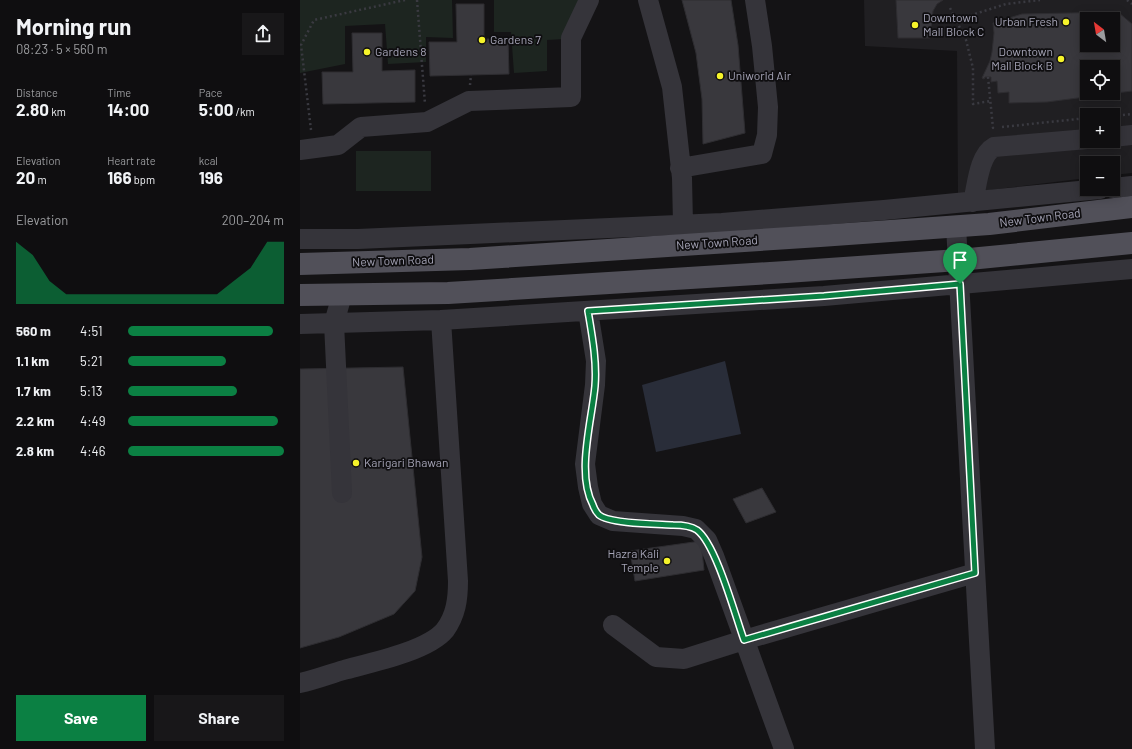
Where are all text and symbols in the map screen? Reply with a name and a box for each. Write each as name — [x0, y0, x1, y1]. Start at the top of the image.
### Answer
place label: Downtown Mall Block C — [923, 10, 984, 38]
north arrow — [1080, 12, 1120, 52]
map controls — [1080, 12, 1120, 196]
text: Morning run — [16, 13, 131, 39]
button: share — [242, 13, 284, 55]
place label: Urban Fresh — [995, 14, 1058, 28]
marker: Urban Fresh — [1061, 17, 1071, 27]
marker: Downtown Mall Block C — [910, 20, 920, 30]
place label: Gardens 7 — [490, 32, 541, 46]
marker: Gardens 7 — [477, 35, 487, 45]
text: 08:23 · 5 × 560 m — [16, 41, 107, 57]
place label: Gardens 8 — [375, 44, 427, 58]
place label: Downtown Mall Block B — [991, 44, 1053, 72]
marker: Gardens 8 — [362, 47, 372, 57]
marker: Downtown Mall Block B — [1056, 54, 1066, 64]
button: locate — [1080, 60, 1120, 100]
place label: Uniworld Air — [728, 68, 792, 82]
marker: Uniworld Air — [715, 71, 725, 81]
text: Distance — [16, 86, 58, 99]
text: Time — [107, 86, 131, 99]
text: Pace — [199, 86, 222, 99]
text: 2.80 — [16, 99, 49, 119]
text: 14:00 — [107, 99, 149, 119]
text: 5:00 — [199, 99, 233, 119]
text: km — [49, 105, 66, 118]
text: /km — [233, 105, 255, 118]
button: + — [1080, 108, 1120, 148]
text: Elevation — [16, 154, 60, 167]
text: Heart rate — [107, 154, 156, 167]
text: kcal — [199, 154, 218, 167]
button: − — [1080, 156, 1120, 196]
text: 20 — [16, 167, 35, 187]
text: 166 — [107, 167, 132, 187]
text: 196 — [199, 167, 223, 187]
text: m — [35, 173, 47, 186]
text: bpm — [132, 173, 155, 186]
street label: New Town Road — [998, 205, 1081, 229]
text: Elevation — [16, 212, 68, 228]
text: 200–204 m — [222, 212, 284, 228]
street label: New Town Road — [676, 232, 758, 252]
pin — [943, 243, 977, 284]
icon: arrive — [949, 249, 971, 271]
street label: New Town Road — [352, 252, 434, 268]
text: 560 m — [16, 323, 51, 339]
text: 4:51 — [80, 323, 102, 339]
text: 1.1 km — [16, 353, 49, 369]
text: 5:21 — [80, 353, 102, 369]
text: 1.7 km — [16, 383, 51, 399]
text: 5:13 — [80, 383, 102, 399]
text: 2.2 km — [16, 413, 54, 429]
text: 4:49 — [80, 413, 106, 429]
text: 2.8 km — [16, 443, 54, 459]
text: 4:46 — [80, 443, 105, 459]
place label: Karigari Bhawan — [364, 455, 448, 469]
marker: Karigari Bhawan — [351, 458, 361, 468]
place label: Hazra Kali Temple — [608, 546, 659, 574]
marker: Hazra Kali Temple — [662, 556, 672, 566]
button: Save — [16, 695, 146, 741]
button: Share — [154, 695, 284, 741]

